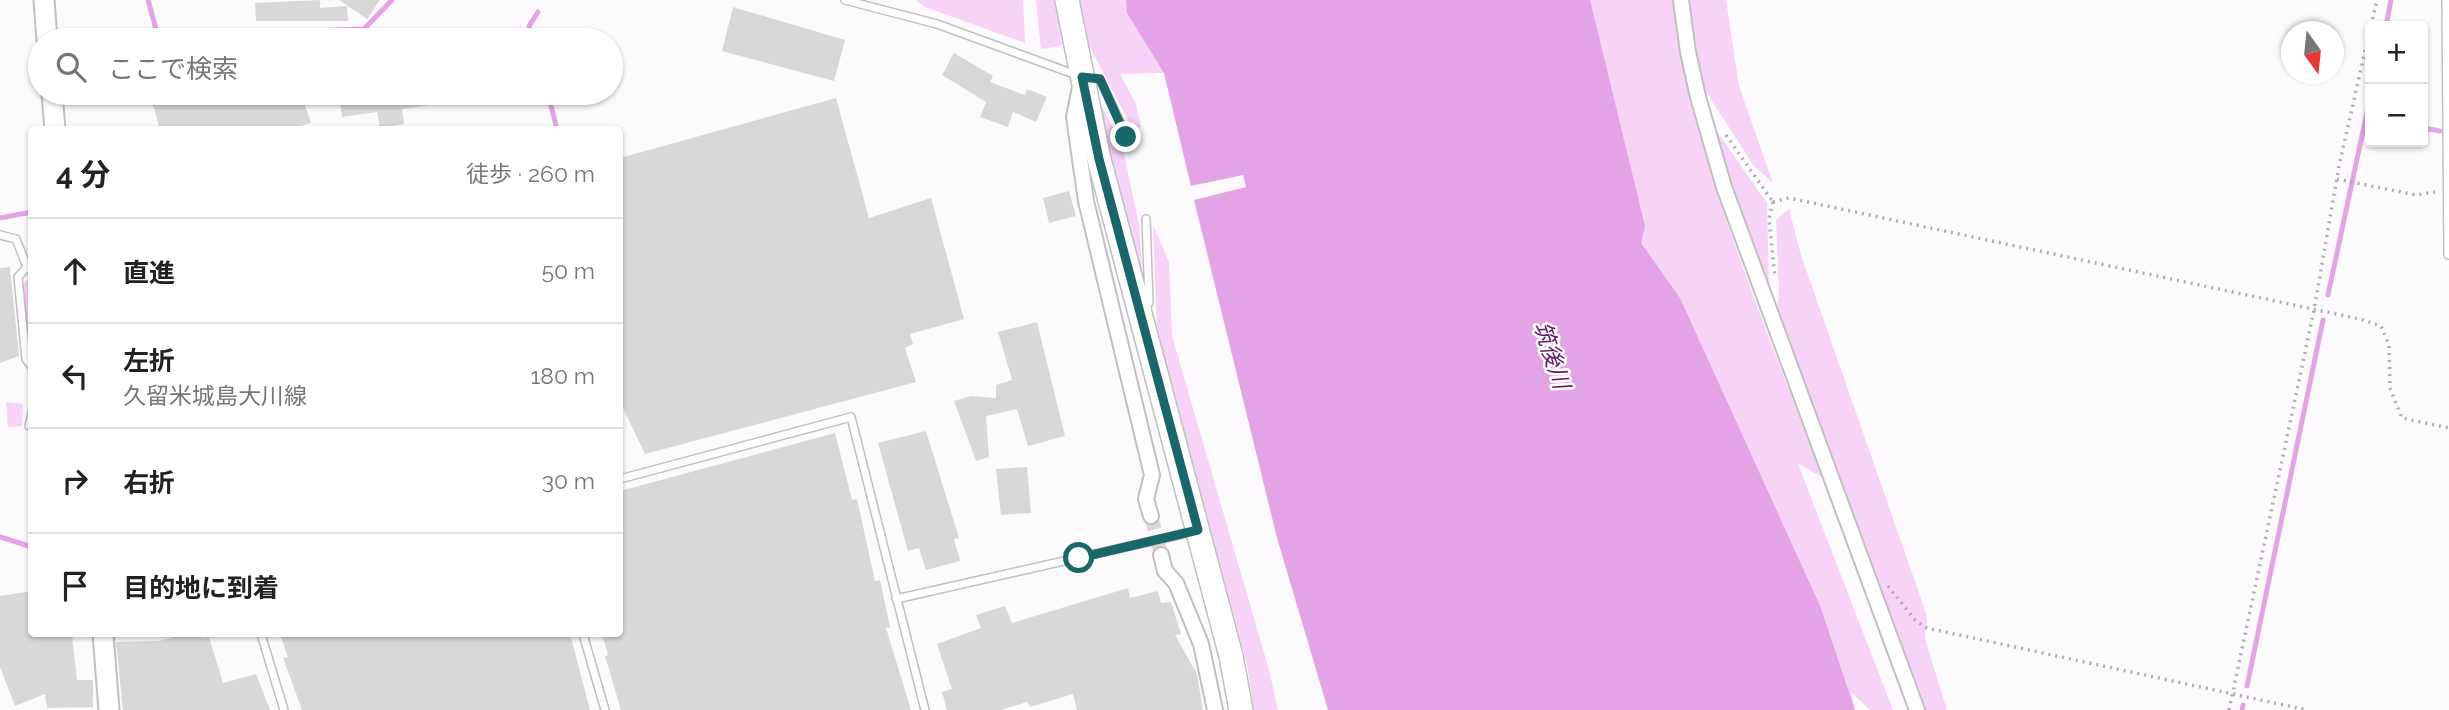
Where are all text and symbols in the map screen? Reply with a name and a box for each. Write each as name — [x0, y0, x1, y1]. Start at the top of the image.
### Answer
north arrow — [2281, 21, 2344, 84]
map controls — [2365, 21, 2428, 147]
button: + — [2365, 21, 2428, 84]
search box — [28, 28, 623, 105]
icon: search — [52, 48, 90, 86]
text: ここで検索 — [108, 54, 238, 84]
button: − — [2365, 84, 2428, 147]
route end — [1110, 121, 1141, 152]
text: 4 分 — [56, 157, 110, 192]
text: 徒歩 · 260 m — [466, 160, 595, 187]
icon: ahead — [56, 252, 94, 290]
text: 50 m — [541, 257, 595, 284]
text: 直進 — [123, 258, 175, 288]
water label: 筑後川 — [1529, 318, 1577, 395]
text: 左折 — [123, 346, 175, 376]
icon: left — [56, 357, 94, 395]
text: 180 m — [530, 362, 595, 389]
text: 久留米城島大川線 — [123, 382, 307, 409]
icon: right — [56, 462, 94, 500]
text: 30 m — [542, 467, 595, 494]
text: 右折 — [123, 468, 175, 498]
route start — [1063, 542, 1094, 573]
icon: arrive — [56, 567, 94, 605]
text: 目的地に到着 — [123, 573, 279, 603]

